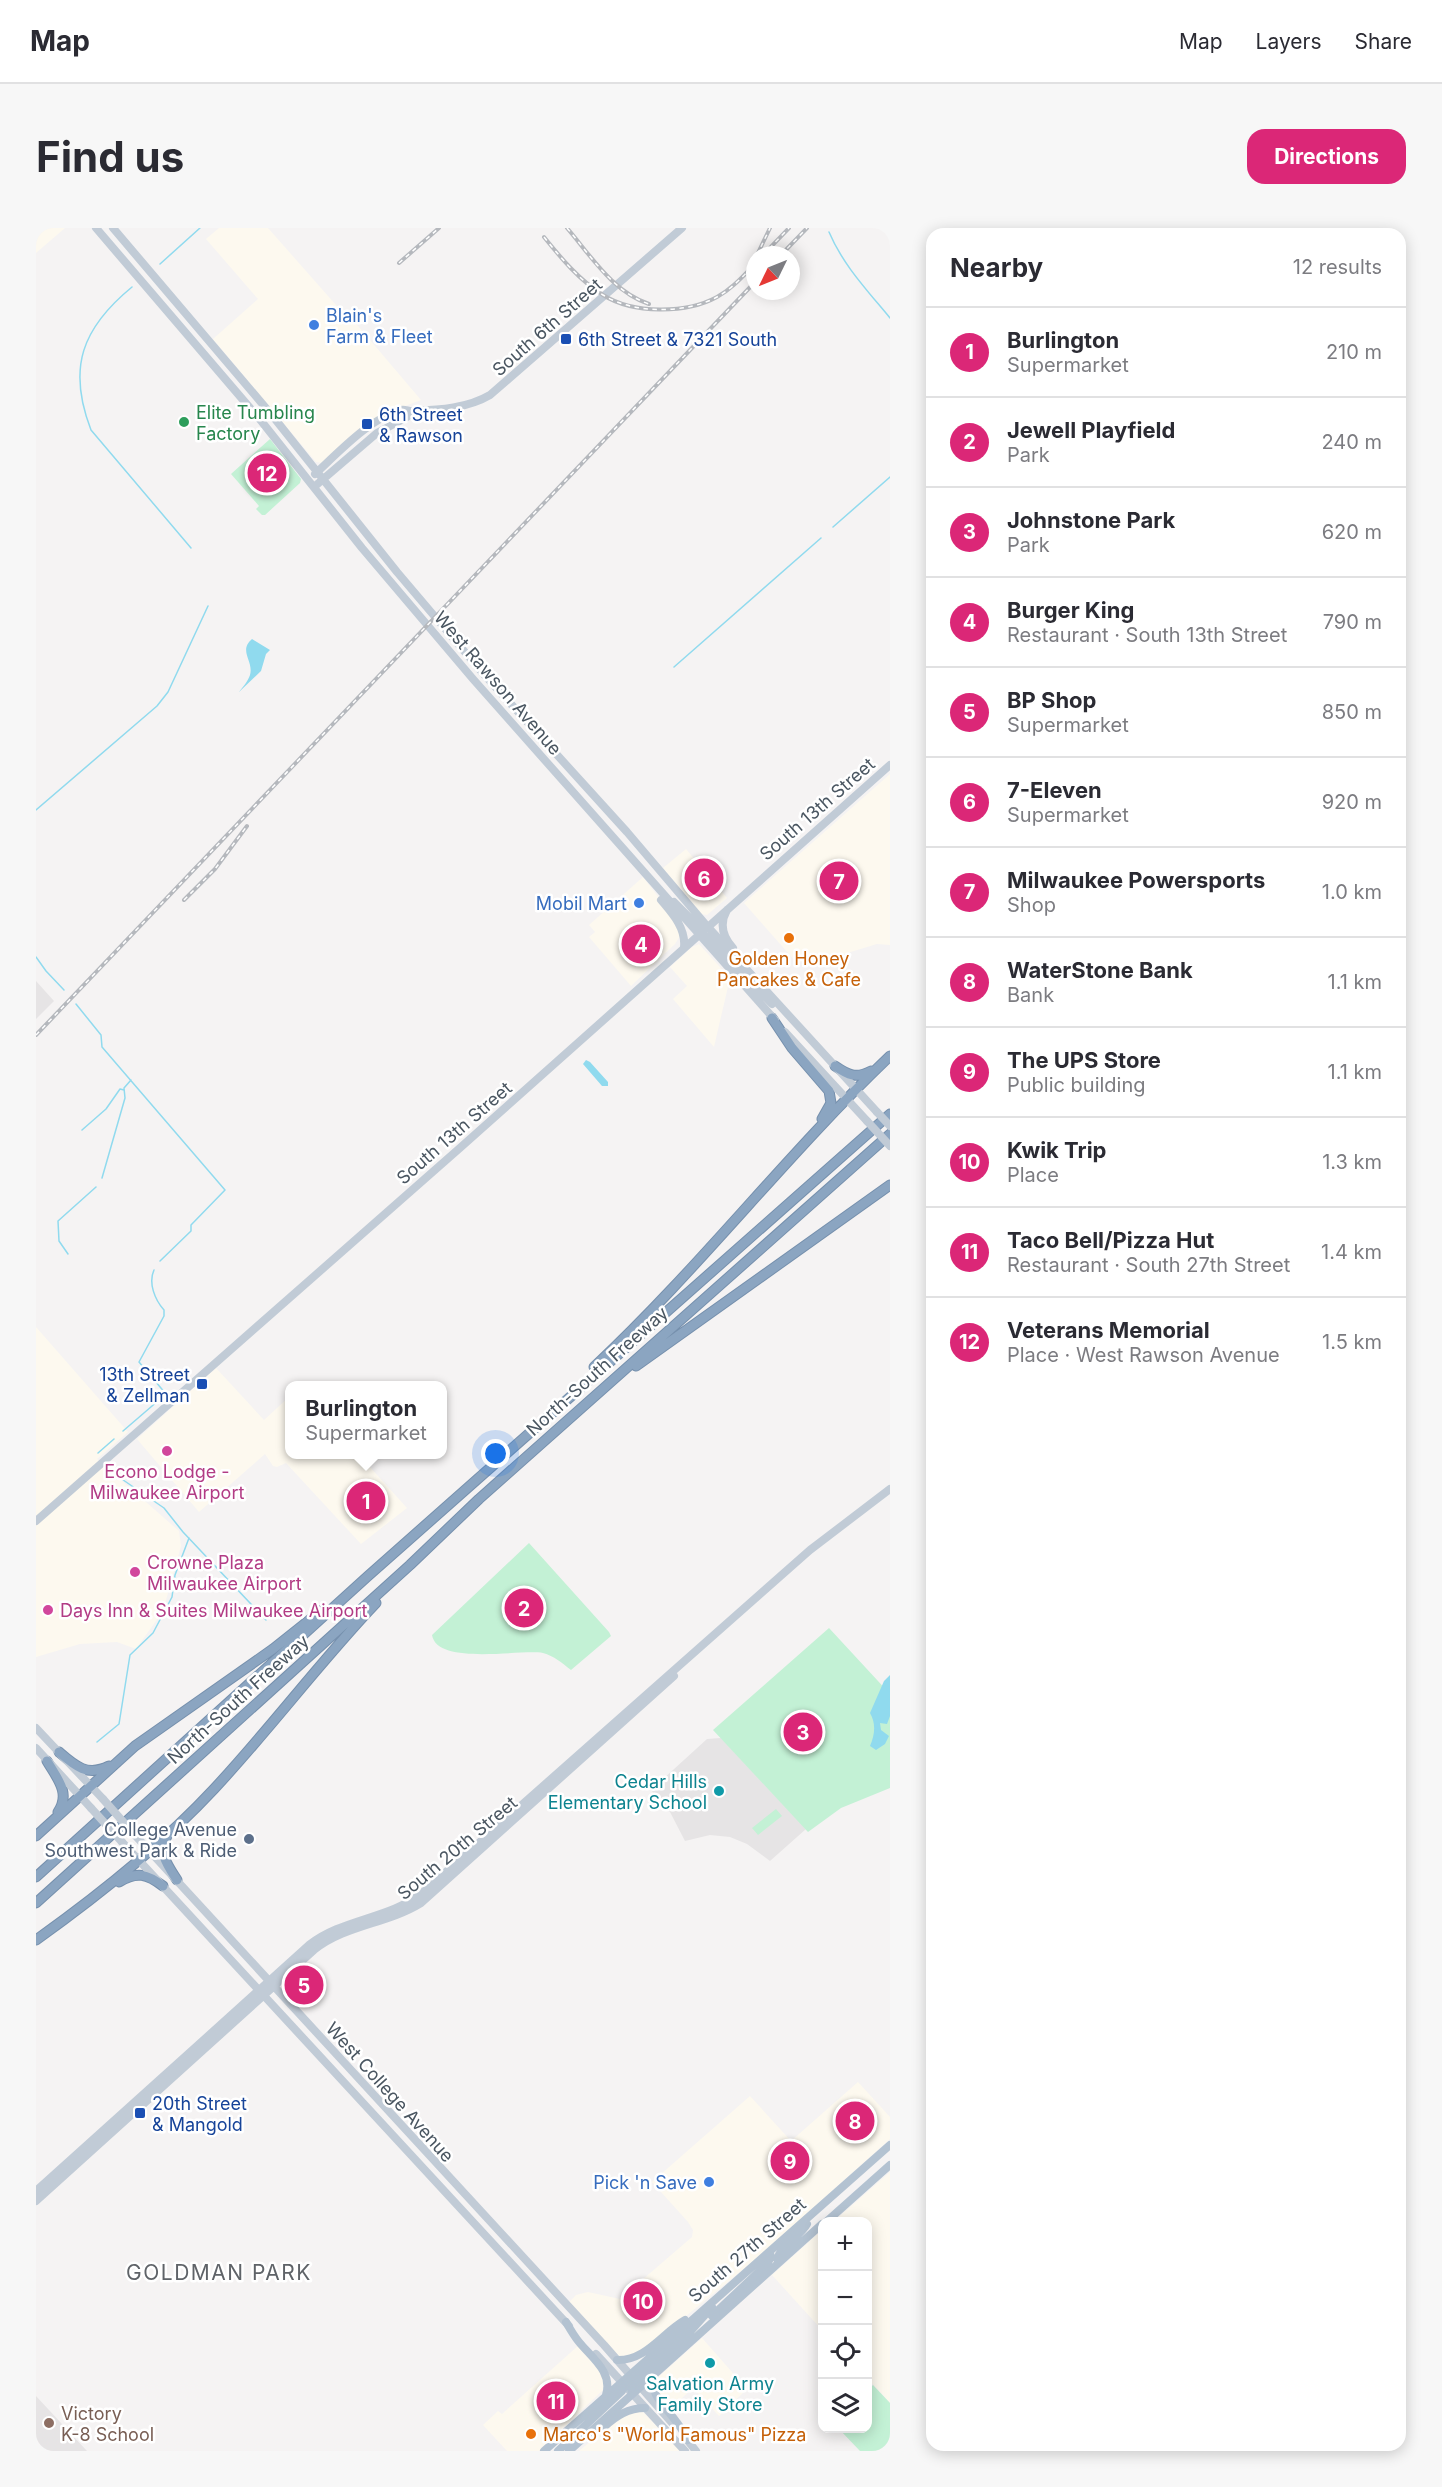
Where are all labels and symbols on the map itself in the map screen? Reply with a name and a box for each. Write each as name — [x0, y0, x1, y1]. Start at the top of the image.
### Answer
north arrow — [746, 246, 800, 300]
street label: South 6th Street — [488, 274, 606, 380]
place label: Blain's Farm & Fleet — [326, 305, 433, 347]
marker: Blain's Farm & Fleet — [307, 318, 321, 332]
place label: 6th Street & 7321 South — [578, 329, 777, 350]
marker: 6th Street & 7321 South — [559, 332, 573, 346]
place label: Elite Tumbling Factory — [196, 402, 315, 444]
place label: 6th Street & Rawson — [379, 404, 463, 446]
marker: Elite Tumbling Factory — [177, 415, 191, 429]
marker: 6th Street & Rawson — [360, 417, 374, 431]
pin: 12 — [248, 450, 286, 496]
street label: West Rawson Avenue — [430, 607, 566, 759]
street label: South 13th Street — [755, 753, 879, 865]
pin: 6 — [684, 856, 724, 900]
pin: 7 — [820, 858, 858, 904]
place label: Mobil Mart — [536, 893, 627, 914]
marker: Mobil Mart — [632, 896, 646, 910]
pin: 4 — [622, 922, 660, 966]
marker: Golden Honey Pancakes & Cafe — [782, 931, 796, 945]
place label: Golden Honey Pancakes & Cafe — [717, 948, 861, 990]
street label: South 13th Street — [392, 1077, 516, 1189]
street label: North-South Freeway — [522, 1302, 672, 1440]
place label: 13th Street & Zellman — [99, 1364, 190, 1406]
marker: 13th Street & Zellman — [195, 1377, 209, 1391]
your location — [481, 1439, 510, 1468]
marker: Econo Lodge - Milwaukee Airport — [160, 1444, 174, 1458]
place label: Econo Lodge - Milwaukee Airport — [90, 1461, 244, 1503]
pin: 1 — [346, 1478, 386, 1524]
place label: Crowne Plaza Milwaukee Airport — [147, 1552, 302, 1594]
marker: Crowne Plaza Milwaukee Airport — [128, 1565, 142, 1579]
pin: 2 — [504, 1586, 544, 1630]
place label: Days Inn & Suites Milwaukee Airport — [60, 1600, 367, 1621]
marker: Days Inn & Suites Milwaukee Airport — [41, 1603, 55, 1617]
street label: North-South Freeway — [163, 1630, 313, 1768]
pin: 3 — [784, 1710, 822, 1754]
place label: Cedar Hills Elementary School — [548, 1771, 707, 1813]
marker: Cedar Hills Elementary School — [712, 1784, 726, 1798]
street label: South 20th Street — [393, 1792, 521, 1904]
place label: College Avenue Southwest Park & Ride — [44, 1819, 237, 1861]
marker: College Avenue Southwest Park & Ride — [242, 1832, 256, 1846]
pin: 5 — [284, 1962, 324, 2008]
street label: West College Avenue — [322, 2018, 458, 2166]
place label: 20th Street & Mangold — [152, 2093, 247, 2135]
pin: 8 — [836, 2098, 874, 2144]
marker: 20th Street & Mangold — [133, 2106, 147, 2120]
pin: 9 — [770, 2138, 810, 2184]
place label: Pick 'n Save — [593, 2172, 697, 2193]
marker: Pick 'n Save — [702, 2175, 716, 2189]
street label: South 27th Street — [684, 2193, 810, 2307]
district label: GOLDMAN PARK — [126, 2260, 312, 2285]
pin: 10 — [624, 2278, 662, 2324]
marker: Salvation Army Family Store — [703, 2356, 717, 2370]
place label: Salvation Army Family Store — [646, 2373, 774, 2415]
pin: 11 — [536, 2378, 576, 2424]
place label: Victory K-8 School — [61, 2403, 154, 2445]
marker: Victory K-8 School — [42, 2416, 56, 2430]
place label: Marco's "World Famous" Pizza — [543, 2424, 806, 2445]
marker: Marco's "World Famous" Pizza — [524, 2427, 538, 2441]

